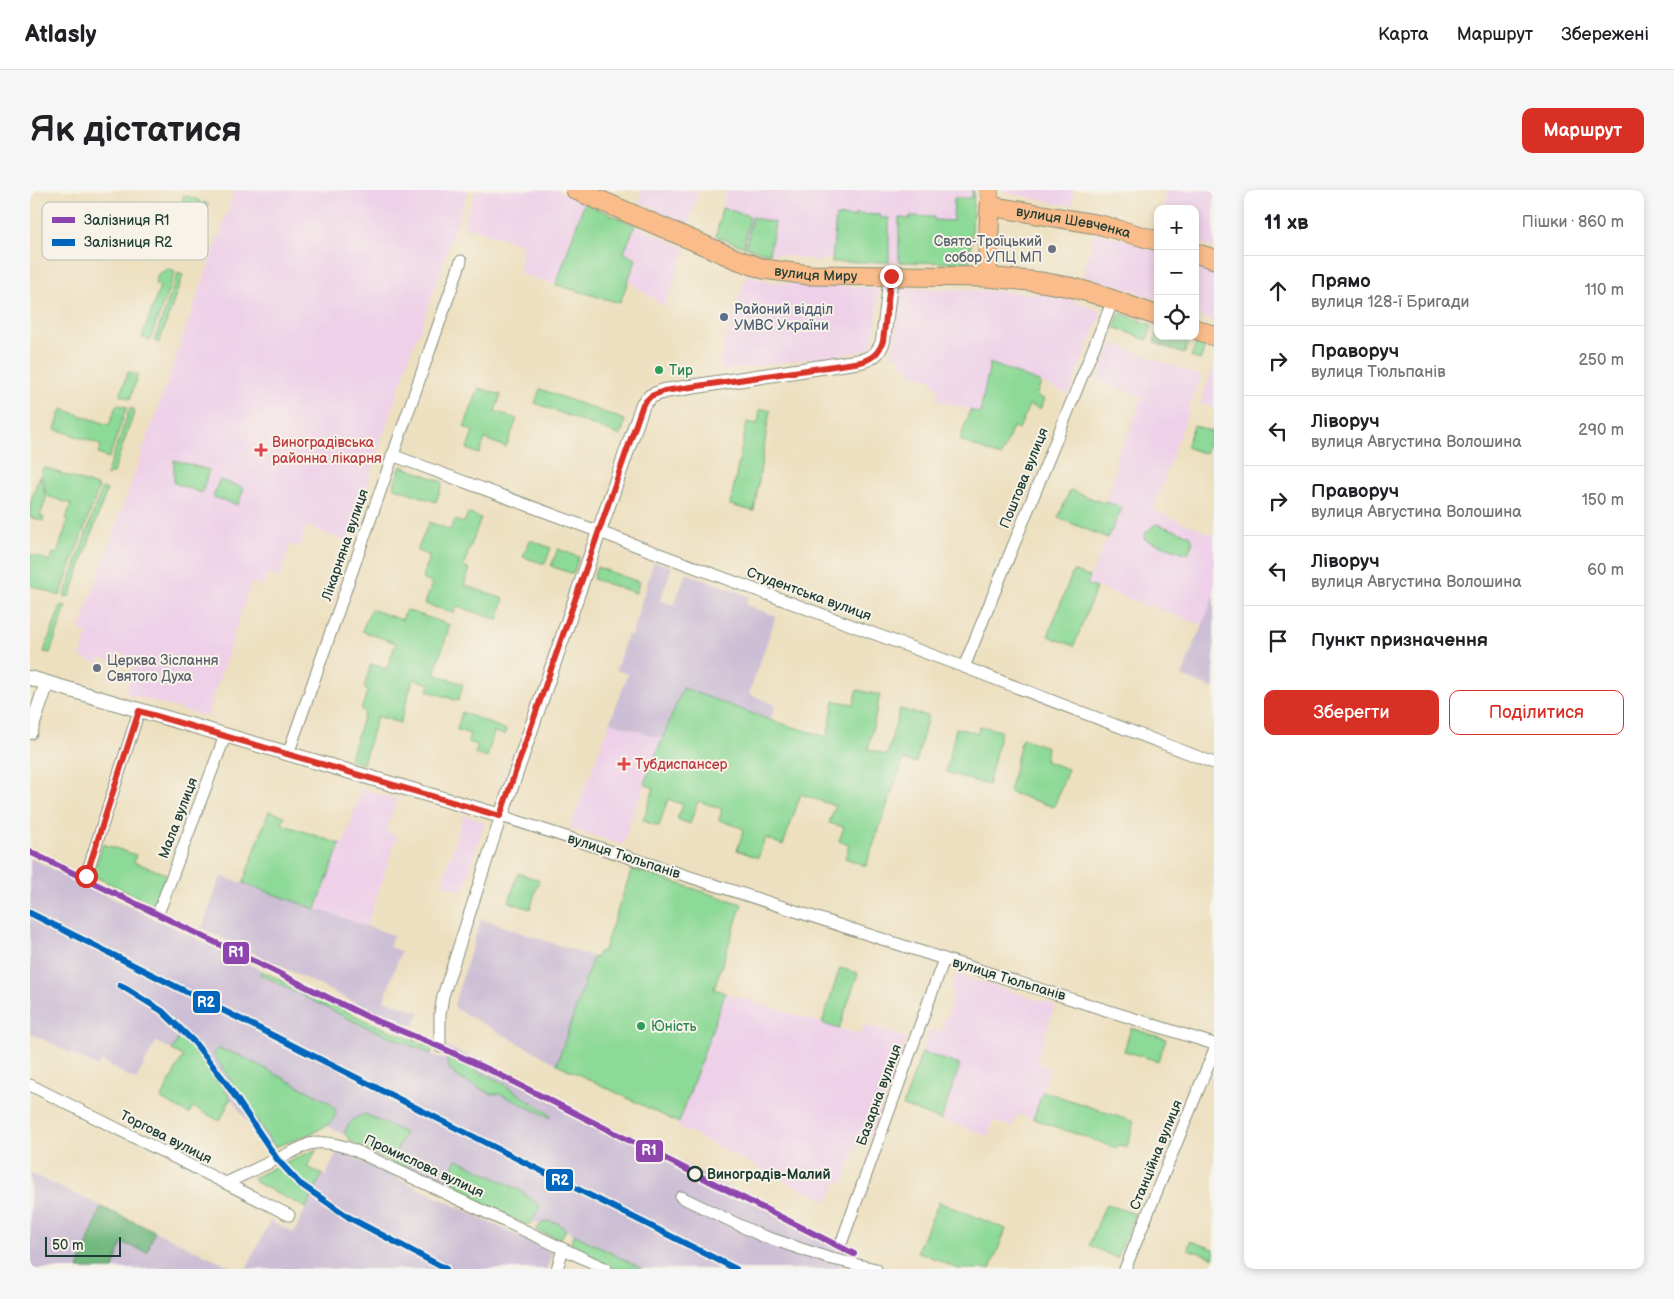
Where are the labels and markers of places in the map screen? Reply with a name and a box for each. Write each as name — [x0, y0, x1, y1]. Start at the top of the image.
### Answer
place label: Свято-Троїцький собор УПЦ МП — [934, 233, 1042, 266]
marker: Свято-Троїцький собор УПЦ МП — [1046, 243, 1058, 255]
place label: Районий відділ УМВС України — [734, 301, 833, 334]
marker: Районий відділ УМВС України — [718, 311, 730, 323]
place label: Тир — [669, 362, 693, 379]
marker: Тир — [653, 364, 665, 376]
place label: Виноградівська районна лікарня — [272, 434, 382, 467]
marker: Виноградівська районна лікарня — [254, 443, 268, 457]
place label: Церква Зіслання Святого Духа — [107, 652, 219, 685]
marker: Церква Зіслання Святого Духа — [91, 662, 103, 674]
place label: Тубдиспансер — [635, 756, 727, 773]
marker: Тубдиспансер — [617, 757, 631, 771]
place label: Юність — [651, 1018, 696, 1035]
marker: Юність — [635, 1020, 647, 1032]
marker: Виноградів-Малий — [687, 1166, 703, 1182]
place label: Виноградів-Малий — [707, 1166, 831, 1183]

